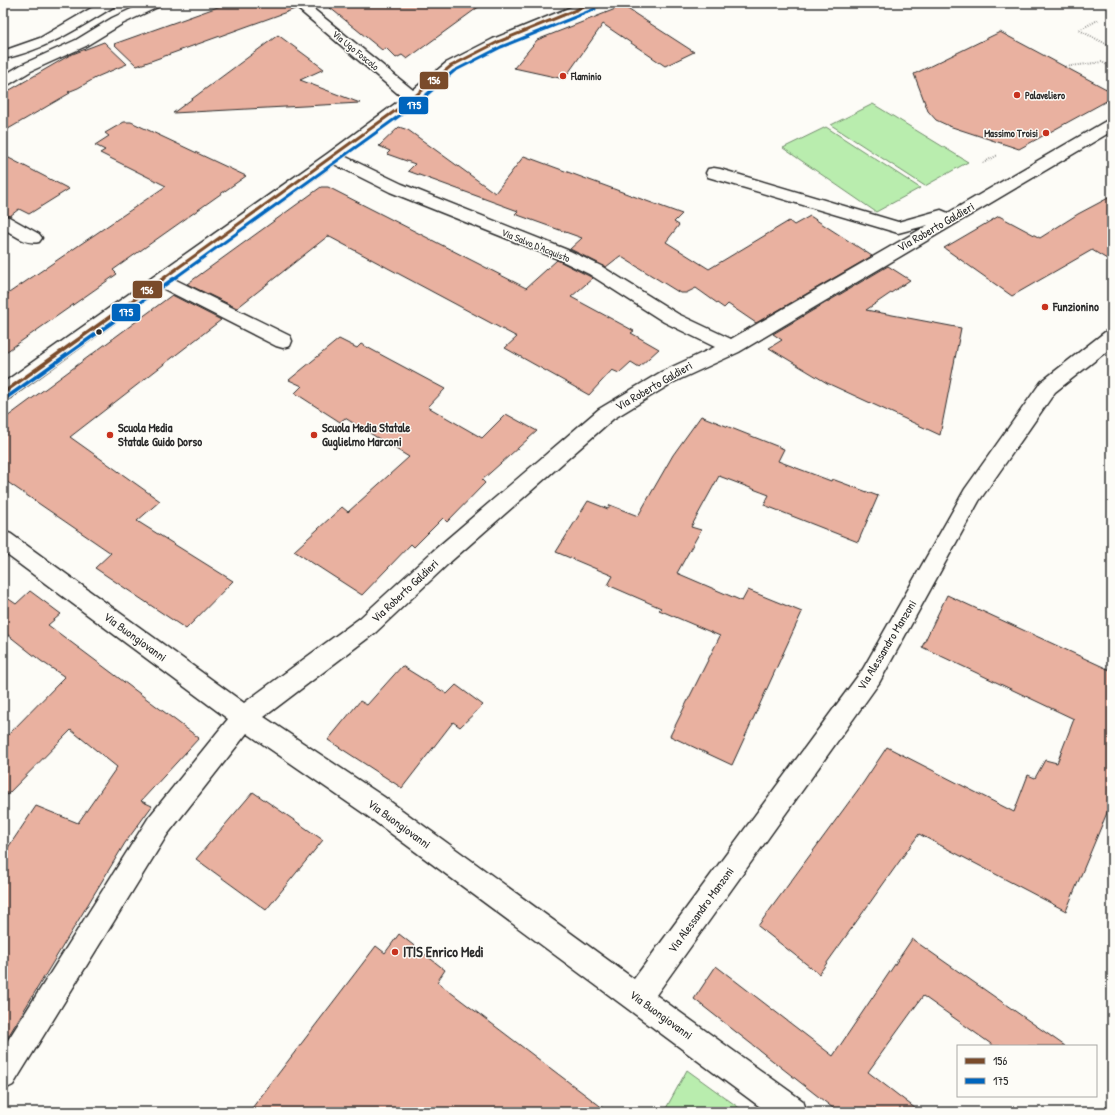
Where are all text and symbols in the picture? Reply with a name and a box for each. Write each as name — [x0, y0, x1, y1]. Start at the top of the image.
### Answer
street label: Via Ugo Foscolo — [330, 28, 382, 73]
place label: Flaminio — [570, 70, 602, 83]
line badge: 156 — [419, 71, 449, 90]
marker: Flaminio — [558, 71, 568, 81]
text: 156 — [427, 73, 441, 87]
place label: Palaveliero — [1025, 89, 1066, 102]
marker: Palaveliero — [1012, 90, 1022, 100]
line badge: 175 — [398, 96, 429, 115]
text: 175 — [407, 98, 421, 112]
place label: Massimo Troisi — [984, 127, 1038, 140]
marker: Massimo Troisi — [1041, 128, 1051, 138]
street label: Via Roberto Galdieri — [894, 198, 977, 256]
street label: Via Salvo D'Acquisto — [500, 226, 572, 265]
line badge: 156 — [132, 280, 163, 299]
text: 156 — [140, 283, 154, 297]
place label: Funzionino — [1052, 298, 1099, 315]
marker: Funzionino — [1040, 302, 1050, 312]
line badge: 175 — [111, 303, 141, 322]
text: 175 — [119, 305, 133, 319]
unlabelled marker — [94, 327, 104, 337]
street label: Via Roberto Galdieri — [612, 357, 695, 415]
place label: Scuola Media Statale Guido Dorso — [118, 419, 202, 450]
place label: Scuola Media Statale Guglielmo Marconi — [322, 419, 411, 451]
marker: Scuola Media Statale Guido Dorso — [105, 430, 115, 440]
marker: Scuola Media Statale Guglielmo Marconi — [309, 430, 319, 440]
street label: Via Roberto Galdieri — [367, 555, 442, 626]
street label: Via Alessandro Manzoni — [853, 597, 920, 693]
street label: Via Buongiovanni — [100, 608, 170, 665]
street label: Via Buongiovanni — [364, 795, 434, 852]
street label: Via Alessandro Manzoni — [664, 863, 738, 956]
place label: ITIS Enrico Medi — [403, 942, 484, 961]
marker: ITIS Enrico Medi — [390, 947, 400, 957]
street label: Via Buongiovanni — [626, 986, 696, 1043]
legend — [957, 1045, 1097, 1097]
text: 156 — [993, 1052, 1007, 1069]
text: 175 — [993, 1072, 1008, 1089]

